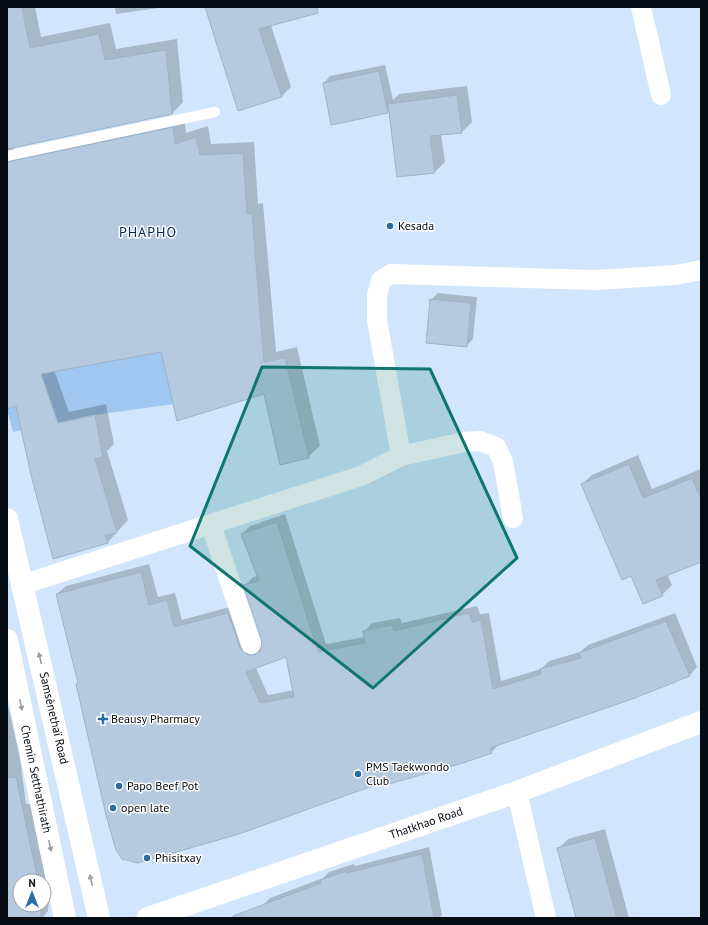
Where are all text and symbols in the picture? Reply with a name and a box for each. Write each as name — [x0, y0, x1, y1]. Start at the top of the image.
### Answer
place label: Kesada — [398, 218, 434, 233]
marker: Kesada — [385, 221, 395, 231]
district label: PHAPHO — [119, 223, 177, 241]
one-way arrow — [37, 651, 43, 664]
street label: Samsènethaï Road — [37, 670, 72, 766]
one-way arrow — [18, 699, 24, 711]
place label: Beausy Pharmacy — [111, 711, 200, 726]
marker: Beausy Pharmacy — [98, 714, 108, 724]
street label: Chemin Setthathirath — [18, 724, 55, 834]
place label: PMS Taekwondo Club — [366, 759, 449, 788]
marker: PMS Taekwondo Club — [353, 769, 363, 779]
place label: Papo Beef Pot — [127, 778, 198, 793]
marker: Papo Beef Pot — [114, 781, 124, 791]
place label: open late — [121, 800, 169, 815]
marker: open late — [108, 803, 118, 813]
street label: Thatkhao Road — [387, 803, 464, 842]
one-way arrow — [47, 840, 53, 852]
place label: Phisitxay — [155, 850, 202, 865]
marker: Phisitxay — [142, 853, 152, 863]
north arrow — [12, 873, 52, 913]
one-way arrow — [87, 874, 93, 886]
text: N — [28, 876, 36, 890]

